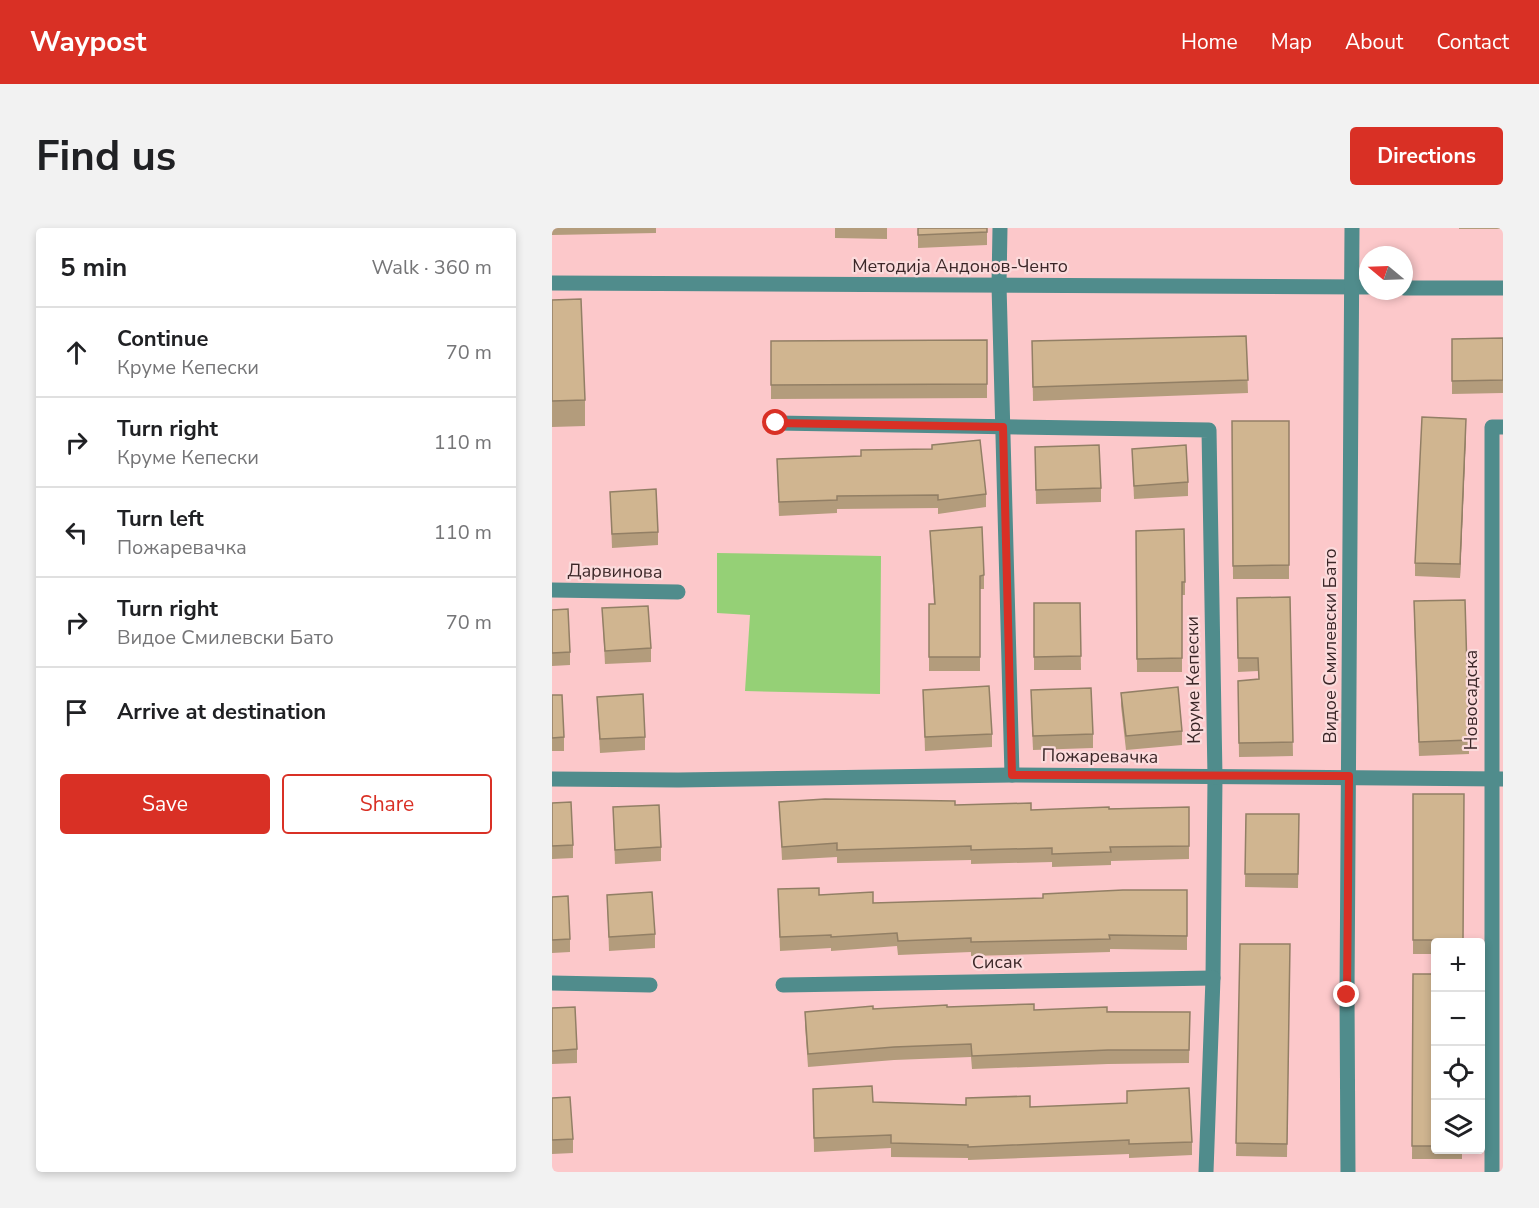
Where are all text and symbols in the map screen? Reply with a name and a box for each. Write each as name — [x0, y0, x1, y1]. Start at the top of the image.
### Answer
text: Waypost — [30, 23, 147, 61]
text: Home — [1181, 28, 1238, 56]
text: Map — [1271, 28, 1312, 56]
text: About — [1345, 28, 1403, 56]
text: Contact — [1436, 28, 1509, 56]
button: Directions — [1350, 127, 1503, 185]
text: Find us — [36, 128, 176, 185]
north arrow — [1359, 246, 1413, 300]
text: 5 min — [60, 250, 127, 285]
text: Walk · 360 m — [372, 254, 492, 281]
street label: Методија Андонов-Ченто — [852, 254, 1068, 278]
text: Continue — [117, 324, 208, 354]
icon: ahead — [60, 336, 93, 369]
text: 70 m — [446, 339, 492, 366]
text: Круме Кепески — [117, 354, 259, 381]
route start — [762, 409, 788, 435]
text: Turn right — [117, 414, 218, 444]
icon: right — [60, 426, 93, 459]
text: 110 m — [434, 429, 492, 456]
text: Круме Кепески — [117, 444, 259, 471]
text: Turn left — [117, 504, 204, 534]
icon: left — [60, 516, 93, 549]
text: 110 m — [434, 519, 492, 546]
text: Пожаревачка — [117, 534, 247, 561]
street label: Видое Смилевски Бато — [1318, 548, 1342, 744]
street label: Дарвинова — [567, 558, 663, 584]
text: Turn right — [117, 594, 218, 624]
icon: right — [60, 606, 93, 639]
text: 70 m — [446, 609, 492, 636]
street label: Круме Кепески — [1180, 616, 1206, 744]
text: Видое Смилевски Бато — [117, 624, 334, 651]
street label: Новосадска — [1459, 650, 1483, 750]
icon: arrive — [60, 696, 93, 729]
text: Arrive at destination — [117, 697, 326, 727]
street label: Пожаревачка — [1041, 743, 1159, 769]
button: Save — [60, 774, 270, 834]
button: Share — [282, 774, 492, 834]
map controls — [1431, 938, 1485, 1154]
button: + — [1431, 938, 1485, 992]
street label: Сисак — [972, 950, 1023, 974]
route end — [1333, 981, 1359, 1007]
button: − — [1431, 992, 1485, 1046]
button: locate — [1431, 1046, 1485, 1100]
button: layers — [1431, 1100, 1485, 1154]

